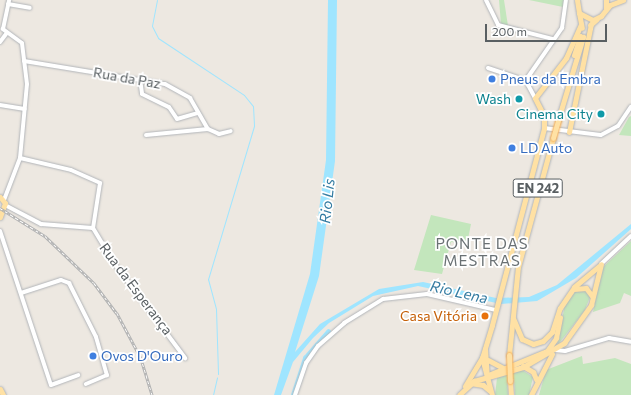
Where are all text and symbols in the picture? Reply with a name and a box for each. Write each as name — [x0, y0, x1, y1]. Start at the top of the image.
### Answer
scale bar — [487, 16, 609, 42]
text: 200 m — [492, 24, 527, 38]
street label: Rua da Paz — [92, 64, 162, 92]
place label: Pneus da Embra — [500, 71, 601, 87]
marker: Pneus da Embra — [487, 74, 497, 84]
place label: Wash — [476, 91, 511, 107]
marker: Wash — [514, 94, 524, 104]
place label: Cinema City — [516, 106, 593, 122]
marker: Cinema City — [596, 109, 606, 119]
place label: LD Auto — [520, 140, 572, 156]
marker: LD Auto — [507, 143, 517, 153]
road number: EN 242 — [512, 177, 564, 199]
water label: Rio Lis — [316, 178, 338, 224]
district label: PONTE DAS MESTRAS — [435, 234, 529, 269]
street label: Rua da Esperança — [96, 240, 176, 338]
water label: Rio Lena — [428, 277, 490, 307]
place label: Casa Vitória — [400, 308, 477, 324]
marker: Casa Vitória — [480, 311, 490, 321]
place label: Ovos D'Ouro — [101, 348, 183, 364]
marker: Ovos D'Ouro — [88, 351, 98, 361]

